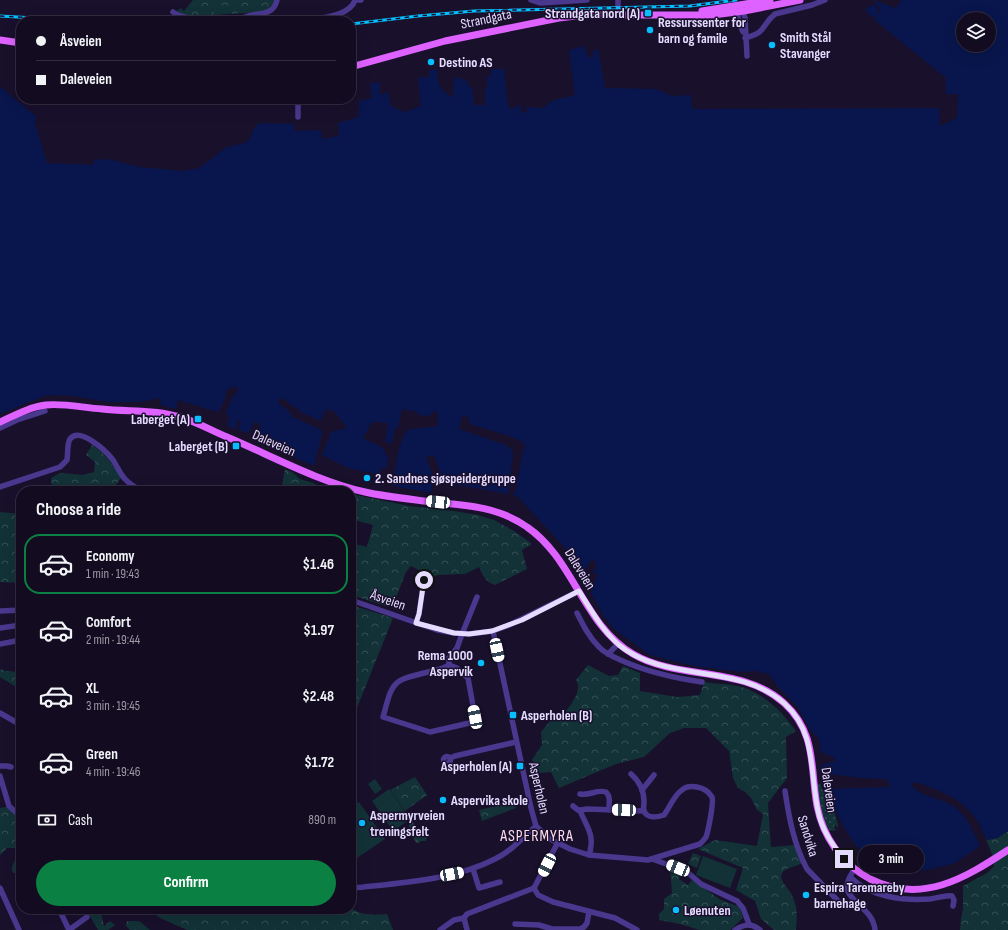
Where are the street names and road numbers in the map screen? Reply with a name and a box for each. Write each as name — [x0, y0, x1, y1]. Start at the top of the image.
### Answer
street label: Strandgata — [459, 5, 513, 33]
street label: Daleveien — [250, 426, 298, 460]
street label: Daleveien — [561, 545, 599, 593]
street label: Åsveien — [367, 586, 408, 614]
street label: Asperholen — [525, 760, 553, 816]
street label: Daleveien — [817, 766, 841, 814]
street label: Sandvika — [794, 813, 822, 859]

